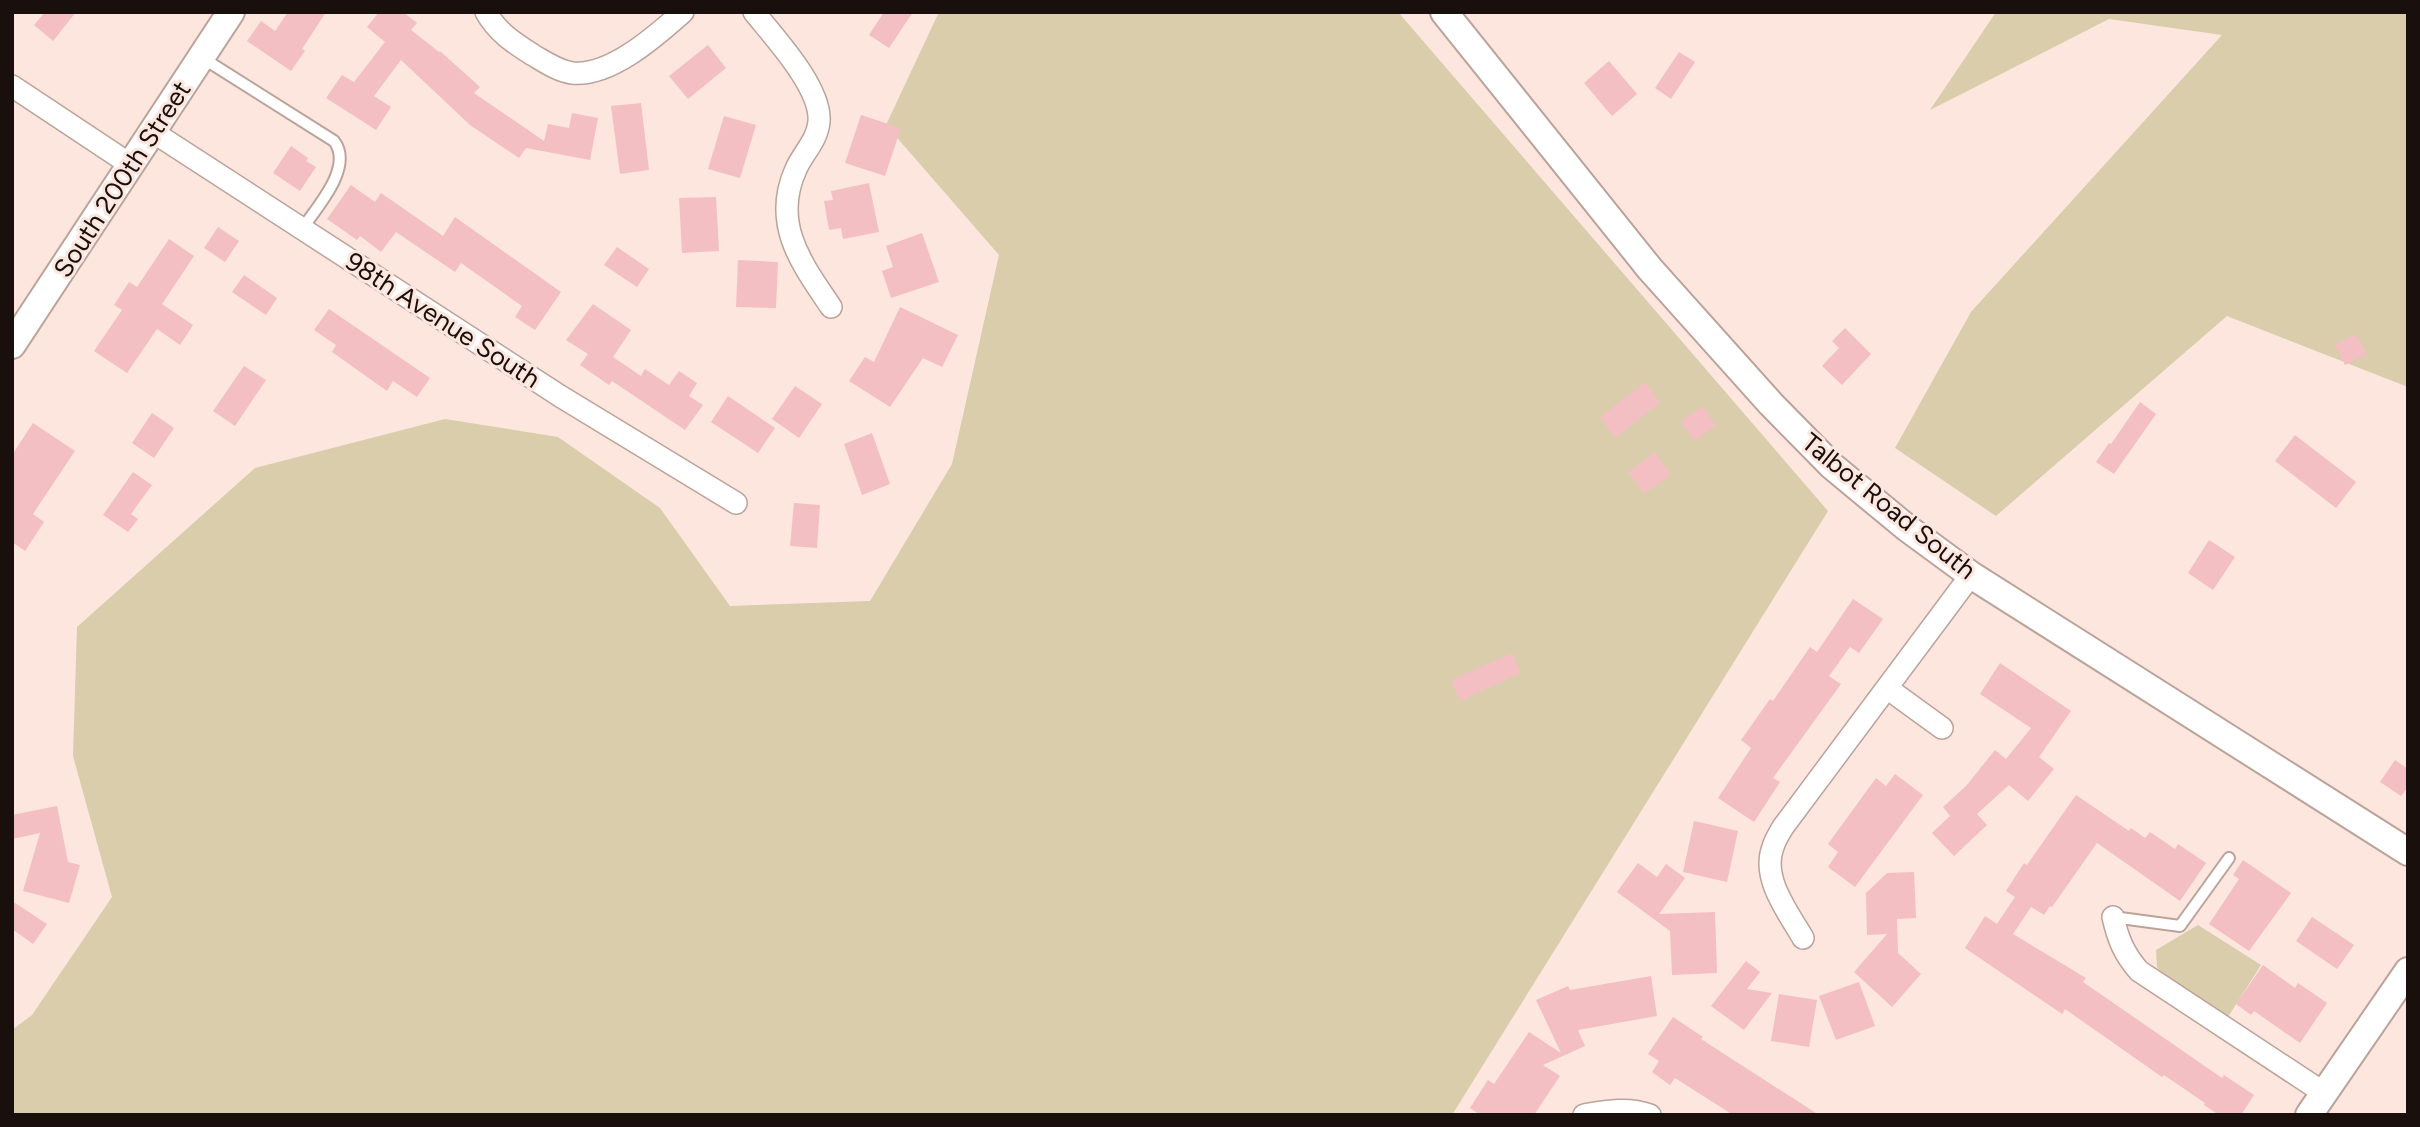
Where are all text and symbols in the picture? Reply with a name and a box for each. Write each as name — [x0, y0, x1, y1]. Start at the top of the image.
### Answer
street label: South 200th Street — [47, 75, 198, 283]
street label: 98th Avenue South — [340, 245, 546, 395]
street label: Talbot Road South — [1796, 426, 1982, 586]

